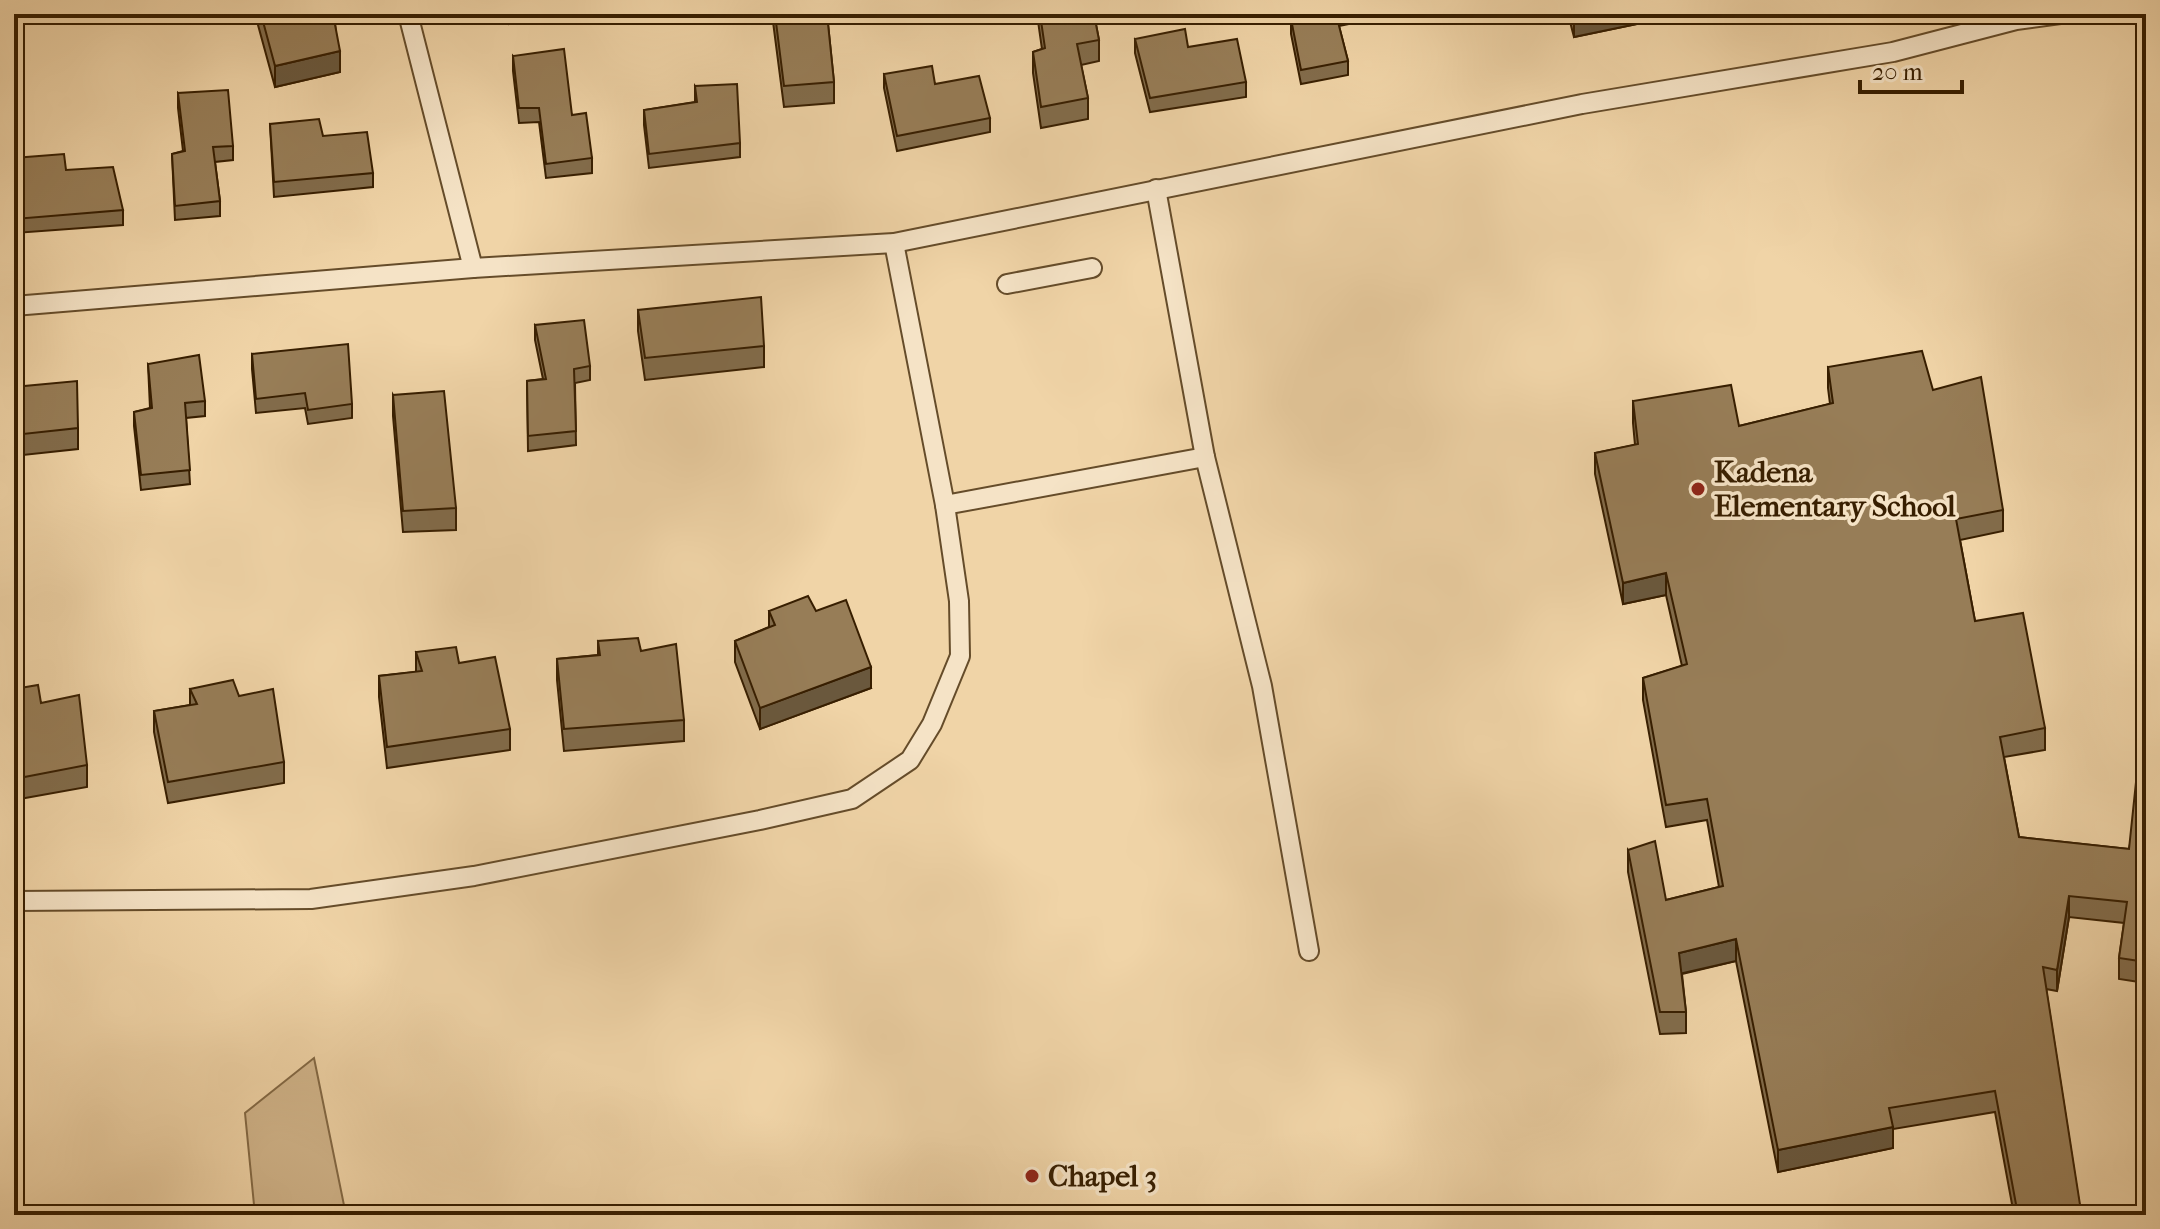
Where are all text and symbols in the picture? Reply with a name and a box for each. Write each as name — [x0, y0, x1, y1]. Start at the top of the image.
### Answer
scale bar — [1860, 44, 1962, 94]
text: 20 m — [1872, 58, 1923, 86]
place label: Kadena Elementary School — [1714, 455, 1956, 524]
marker: Kadena Elementary School — [1689, 480, 1707, 498]
place label: Chapel 3 — [1048, 1159, 1157, 1194]
marker: Chapel 3 — [1023, 1167, 1041, 1185]

